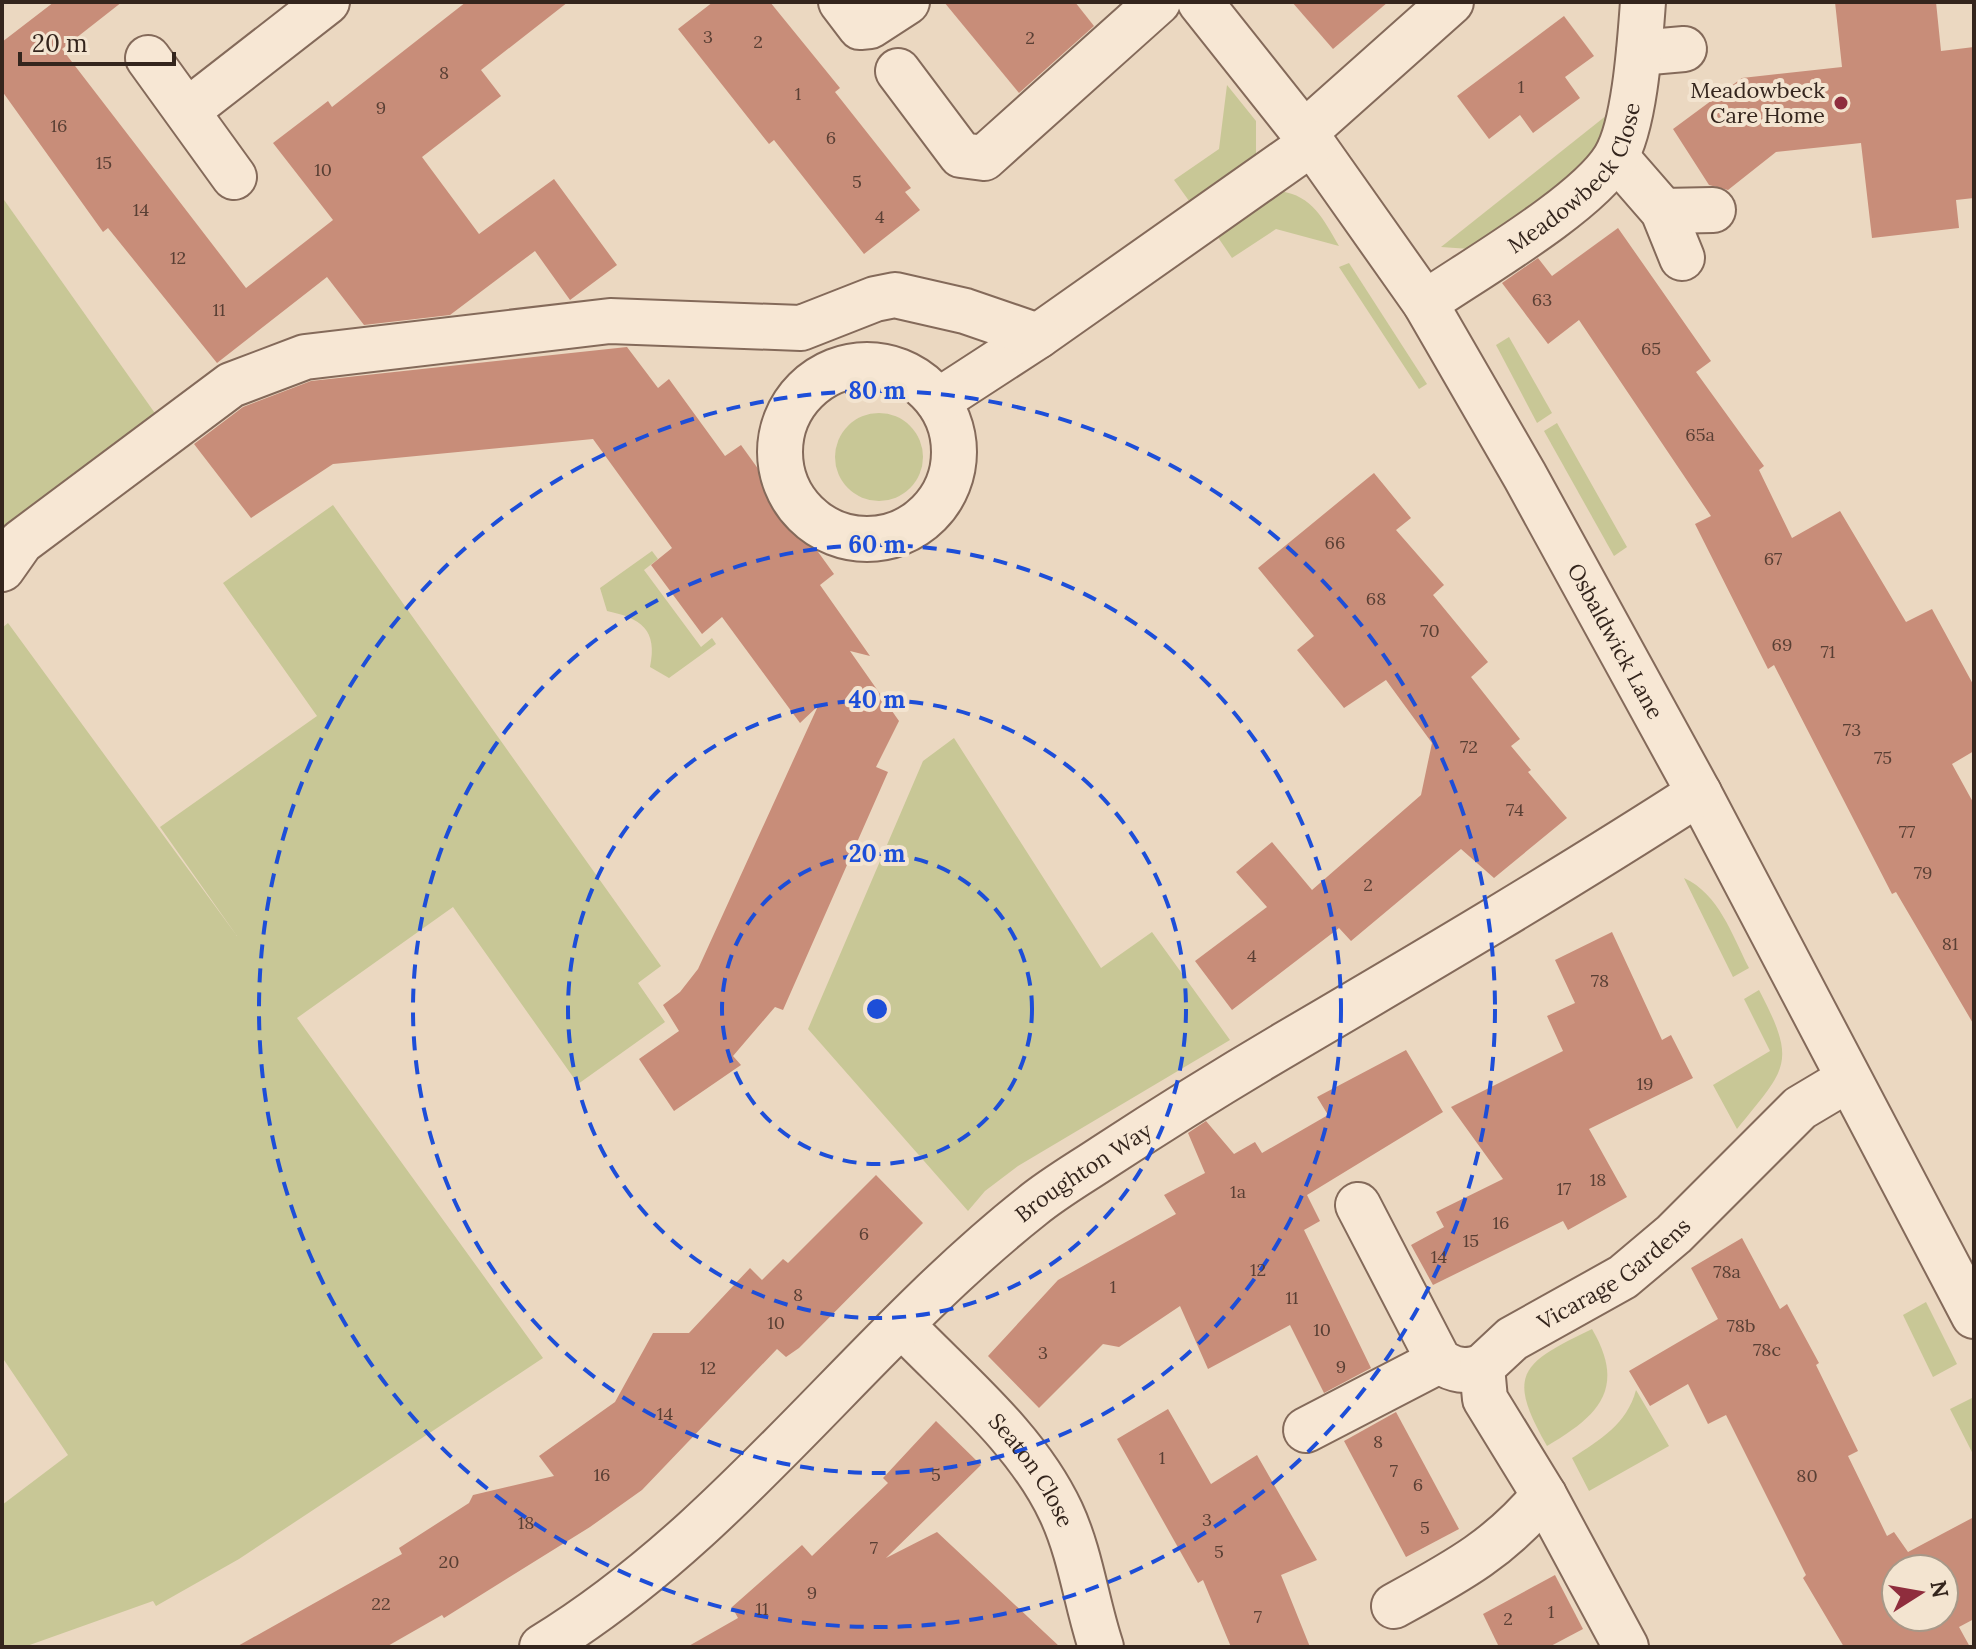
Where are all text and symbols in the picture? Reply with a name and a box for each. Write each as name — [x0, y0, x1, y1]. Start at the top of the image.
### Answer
scale bar — [20, 16, 174, 66]
house number: 3 — [703, 25, 713, 48]
house number: 2 — [1025, 26, 1035, 49]
text: 20 m — [32, 28, 88, 59]
house number: 2 — [753, 30, 763, 53]
house number: 8 — [439, 61, 449, 84]
house number: 1 — [1518, 75, 1524, 98]
place label: Meadowbeck Care Home — [1690, 76, 1825, 129]
house number: 1 — [795, 82, 801, 105]
marker: Meadowbeck Care Home — [1832, 94, 1850, 112]
house number: 9 — [376, 96, 386, 119]
street label: Meadowbeck Close — [1502, 100, 1646, 259]
house number: 16 — [51, 114, 67, 137]
house number: 6 — [826, 126, 836, 149]
house number: 15 — [96, 151, 112, 174]
house number: 10 — [314, 158, 332, 181]
house number: 5 — [852, 170, 862, 193]
house number: 14 — [133, 198, 149, 221]
house number: 4 — [875, 205, 885, 228]
house number: 12 — [170, 246, 186, 269]
house number: 63 — [1532, 288, 1552, 311]
house number: 11 — [212, 298, 226, 321]
house number: 65 — [1641, 337, 1661, 360]
text: 80 m — [848, 375, 906, 406]
house number: 65a — [1685, 423, 1715, 446]
text: 60 m — [848, 529, 906, 560]
house number: 66 — [1325, 531, 1345, 554]
house number: 67 — [1764, 547, 1782, 570]
street label: Osbaldwick Lane — [1561, 558, 1670, 724]
house number: 68 — [1366, 587, 1386, 610]
house number: 70 — [1420, 619, 1440, 642]
house number: 69 — [1772, 633, 1792, 656]
house number: 71 — [1821, 640, 1835, 663]
text: 40 m — [849, 684, 905, 715]
house number: 73 — [1843, 718, 1861, 741]
house number: 72 — [1460, 735, 1478, 758]
house number: 75 — [1874, 746, 1892, 769]
house number: 74 — [1506, 798, 1524, 821]
house number: 77 — [1899, 820, 1915, 843]
text: 20 m — [849, 838, 905, 869]
house number: 79 — [1914, 861, 1932, 884]
house number: 2 — [1363, 873, 1373, 896]
house number: 81 — [1942, 932, 1958, 955]
house number: 4 — [1247, 944, 1257, 967]
house number: 78 — [1591, 969, 1609, 992]
centre of rings — [863, 995, 891, 1023]
house number: 19 — [1637, 1072, 1653, 1095]
street label: Broughton Way — [1009, 1116, 1157, 1228]
house number: 18 — [1590, 1168, 1606, 1191]
house number: 17 — [1557, 1177, 1571, 1200]
house number: 1a — [1230, 1180, 1246, 1203]
house number: 16 — [1493, 1211, 1509, 1234]
street label: Vicarage Gardens — [1532, 1212, 1696, 1336]
house number: 6 — [859, 1222, 869, 1245]
house number: 15 — [1463, 1229, 1479, 1252]
house number: 14 — [1431, 1245, 1447, 1268]
house number: 12 — [1250, 1258, 1266, 1281]
house number: 78a — [1713, 1260, 1741, 1283]
house number: 1 — [1110, 1275, 1116, 1298]
house number: 8 — [793, 1283, 803, 1306]
house number: 11 — [1285, 1286, 1299, 1309]
house number: 10 — [767, 1311, 785, 1334]
house number: 78b — [1727, 1314, 1755, 1337]
house number: 10 — [1313, 1318, 1331, 1341]
house number: 78c — [1753, 1338, 1781, 1361]
house number: 3 — [1038, 1341, 1048, 1364]
house number: 9 — [1336, 1355, 1346, 1378]
house number: 12 — [700, 1356, 716, 1379]
house number: 14 — [657, 1402, 673, 1425]
street label: Seaton Close — [983, 1407, 1080, 1531]
house number: 8 — [1373, 1430, 1383, 1453]
house number: 1 — [1159, 1446, 1165, 1469]
house number: 7 — [1390, 1459, 1398, 1482]
house number: 16 — [594, 1463, 610, 1486]
house number: 5 — [931, 1463, 941, 1486]
house number: 80 — [1796, 1464, 1818, 1487]
house number: 6 — [1413, 1473, 1423, 1496]
house number: 3 — [1202, 1508, 1212, 1531]
house number: 18 — [518, 1511, 534, 1534]
house number: 5 — [1420, 1516, 1430, 1539]
house number: 7 — [870, 1536, 878, 1559]
house number: 5 — [1214, 1540, 1224, 1563]
house number: 20 — [439, 1550, 459, 1573]
north arrow — [1880, 1553, 1960, 1633]
text: N — [1924, 1578, 1955, 1600]
house number: 9 — [807, 1581, 817, 1604]
house number: 22 — [371, 1592, 391, 1615]
house number: 11 — [755, 1597, 769, 1620]
house number: 1 — [1548, 1600, 1554, 1623]
house number: 7 — [1254, 1605, 1262, 1628]
house number: 2 — [1503, 1607, 1513, 1630]

